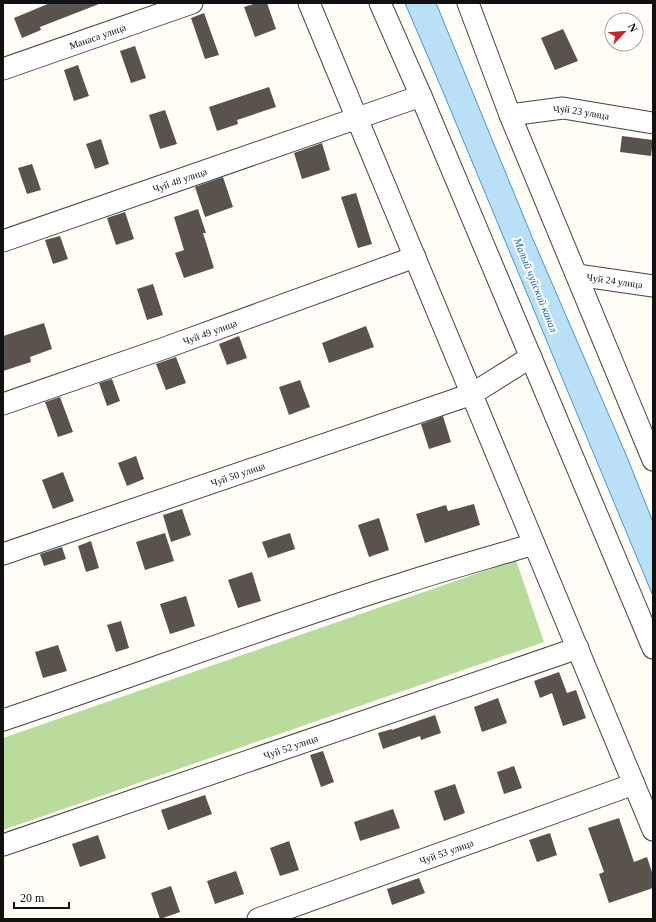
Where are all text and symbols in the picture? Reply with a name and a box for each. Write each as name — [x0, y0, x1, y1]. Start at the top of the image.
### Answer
north arrow — [604, 12, 644, 52]
street label: Манаса улица — [68, 21, 128, 51]
text: N — [626, 21, 640, 34]
street label: Чуй 23 улица — [553, 103, 611, 122]
street label: Чуй 48 улица — [151, 166, 209, 195]
water label: Малый чуйский канал — [511, 235, 560, 334]
street label: Чуй 24 улица — [586, 271, 644, 291]
street label: Чуй 49 улица — [181, 317, 239, 347]
street label: Чуй 50 улица — [209, 460, 267, 489]
street label: Чуй 52 улица — [262, 732, 320, 761]
street label: Чуй 53 улица — [418, 837, 475, 867]
scale bar — [14, 884, 69, 910]
text: 20 m — [20, 891, 45, 905]

